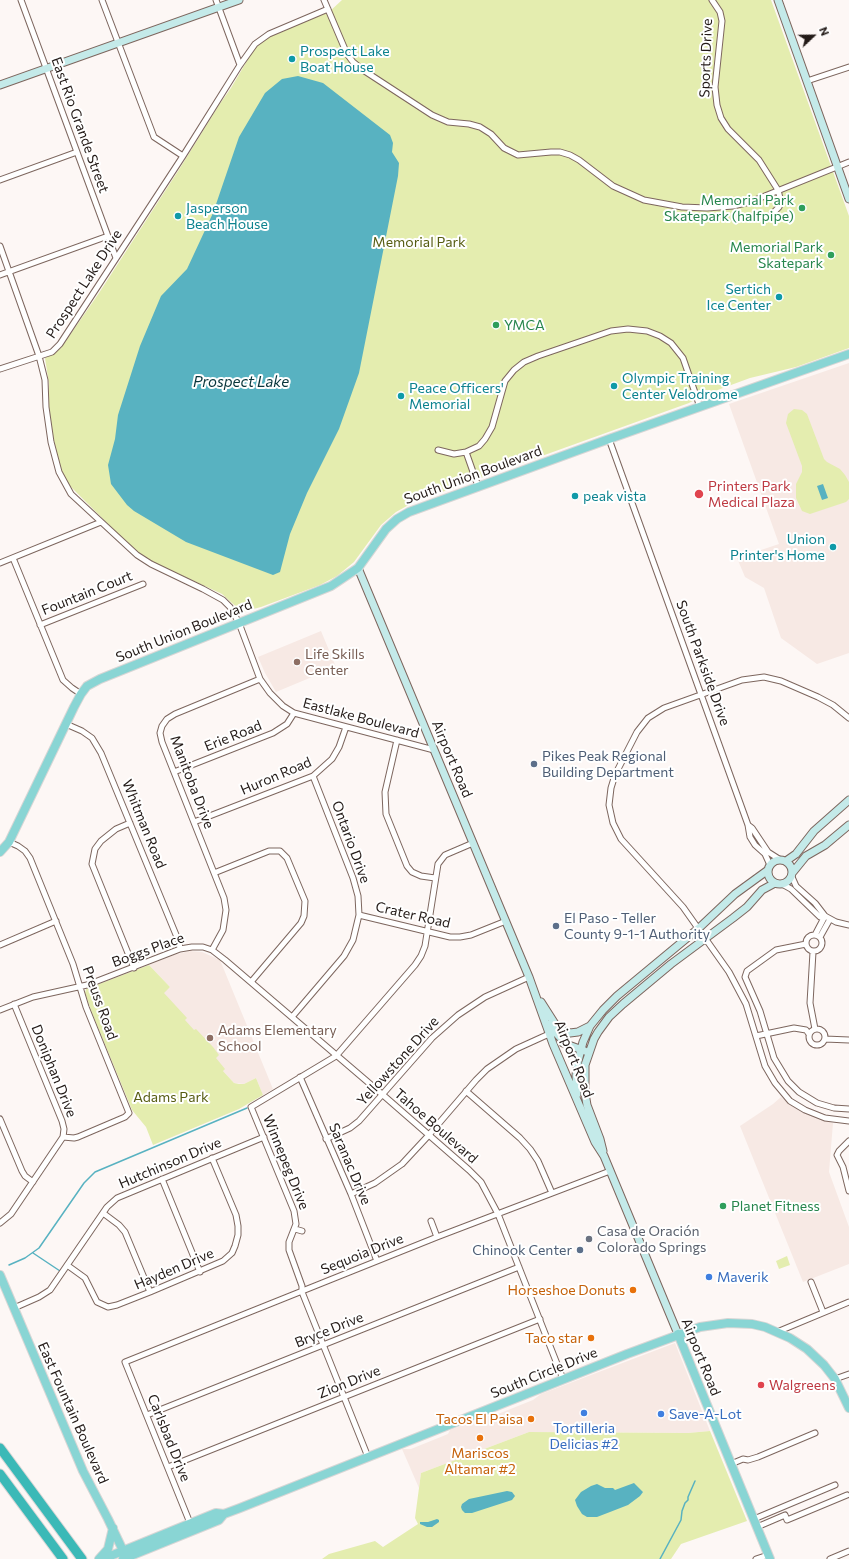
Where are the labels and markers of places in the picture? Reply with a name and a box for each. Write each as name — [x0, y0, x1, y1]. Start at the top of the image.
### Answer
place label: Prospect Lake Boat House — [300, 43, 390, 76]
marker: Prospect Lake Boat House — [287, 54, 297, 64]
place label: Memorial Park Skatepark (halfpipe) — [664, 192, 794, 224]
place label: Jasperson Beach House — [186, 200, 268, 232]
marker: Memorial Park Skatepark (halfpipe) — [797, 203, 807, 213]
marker: Jasperson Beach House — [173, 211, 183, 221]
place label: Memorial Park Skatepark — [730, 239, 823, 272]
marker: Memorial Park Skatepark — [826, 250, 836, 260]
place label: Sertich Ice Center — [706, 281, 771, 314]
marker: Sertich Ice Center — [774, 292, 784, 302]
place label: YMCA — [504, 317, 545, 333]
marker: YMCA — [491, 320, 501, 330]
place label: Olympic Training Center Velodrome — [622, 370, 738, 402]
place label: Peace Officers' Memorial — [409, 380, 504, 412]
marker: Olympic Training Center Velodrome — [609, 381, 619, 391]
marker: Peace Officers' Memorial — [396, 391, 406, 401]
place label: Printers Park Medical Plaza — [708, 478, 795, 510]
place label: peak vista — [583, 488, 646, 504]
marker: Printers Park Medical Plaza — [693, 488, 705, 500]
marker: peak vista — [570, 491, 580, 501]
place label: Union Printer's Home — [730, 531, 825, 564]
marker: Union Printer's Home — [828, 542, 838, 552]
place label: Life Skills Center — [305, 646, 365, 678]
marker: Life Skills Center — [292, 657, 302, 667]
place label: Pikes Peak Regional Building Department — [542, 748, 674, 780]
marker: Pikes Peak Regional Building Department — [529, 759, 539, 769]
place label: El Paso - Teller County 9-1-1 Authority — [564, 910, 710, 942]
marker: El Paso - Teller County 9-1-1 Authority — [551, 921, 561, 931]
place label: Adams Elementary School — [218, 1022, 337, 1054]
marker: Adams Elementary School — [205, 1033, 215, 1043]
place label: Planet Fitness — [731, 1198, 820, 1214]
marker: Planet Fitness — [718, 1201, 728, 1211]
place label: Casa de Oración Colorado Springs — [597, 1223, 706, 1256]
marker: Casa de Oración Colorado Springs — [584, 1234, 594, 1244]
place label: Chinook Center — [472, 1242, 572, 1258]
marker: Chinook Center — [575, 1245, 585, 1255]
place label: Maverik — [717, 1269, 769, 1285]
marker: Maverik — [704, 1272, 714, 1282]
place label: Horseshoe Donuts — [508, 1282, 625, 1298]
marker: Horseshoe Donuts — [628, 1285, 638, 1295]
place label: Taco star — [525, 1330, 583, 1346]
marker: Taco star — [586, 1333, 596, 1343]
place label: Walgreens — [769, 1377, 836, 1393]
marker: Walgreens — [756, 1380, 766, 1390]
place label: Save-A-Lot — [669, 1406, 742, 1422]
marker: Tortilleria Delicias #2 — [579, 1408, 589, 1418]
marker: Save-A-Lot — [656, 1409, 666, 1419]
place label: Tacos El Paisa — [436, 1411, 523, 1427]
marker: Tacos El Paisa — [526, 1414, 536, 1424]
place label: Tortilleria Delicias #2 — [549, 1420, 619, 1452]
marker: Mariscos Altamar #2 — [475, 1433, 485, 1443]
place label: Mariscos Altamar #2 — [444, 1445, 516, 1478]

